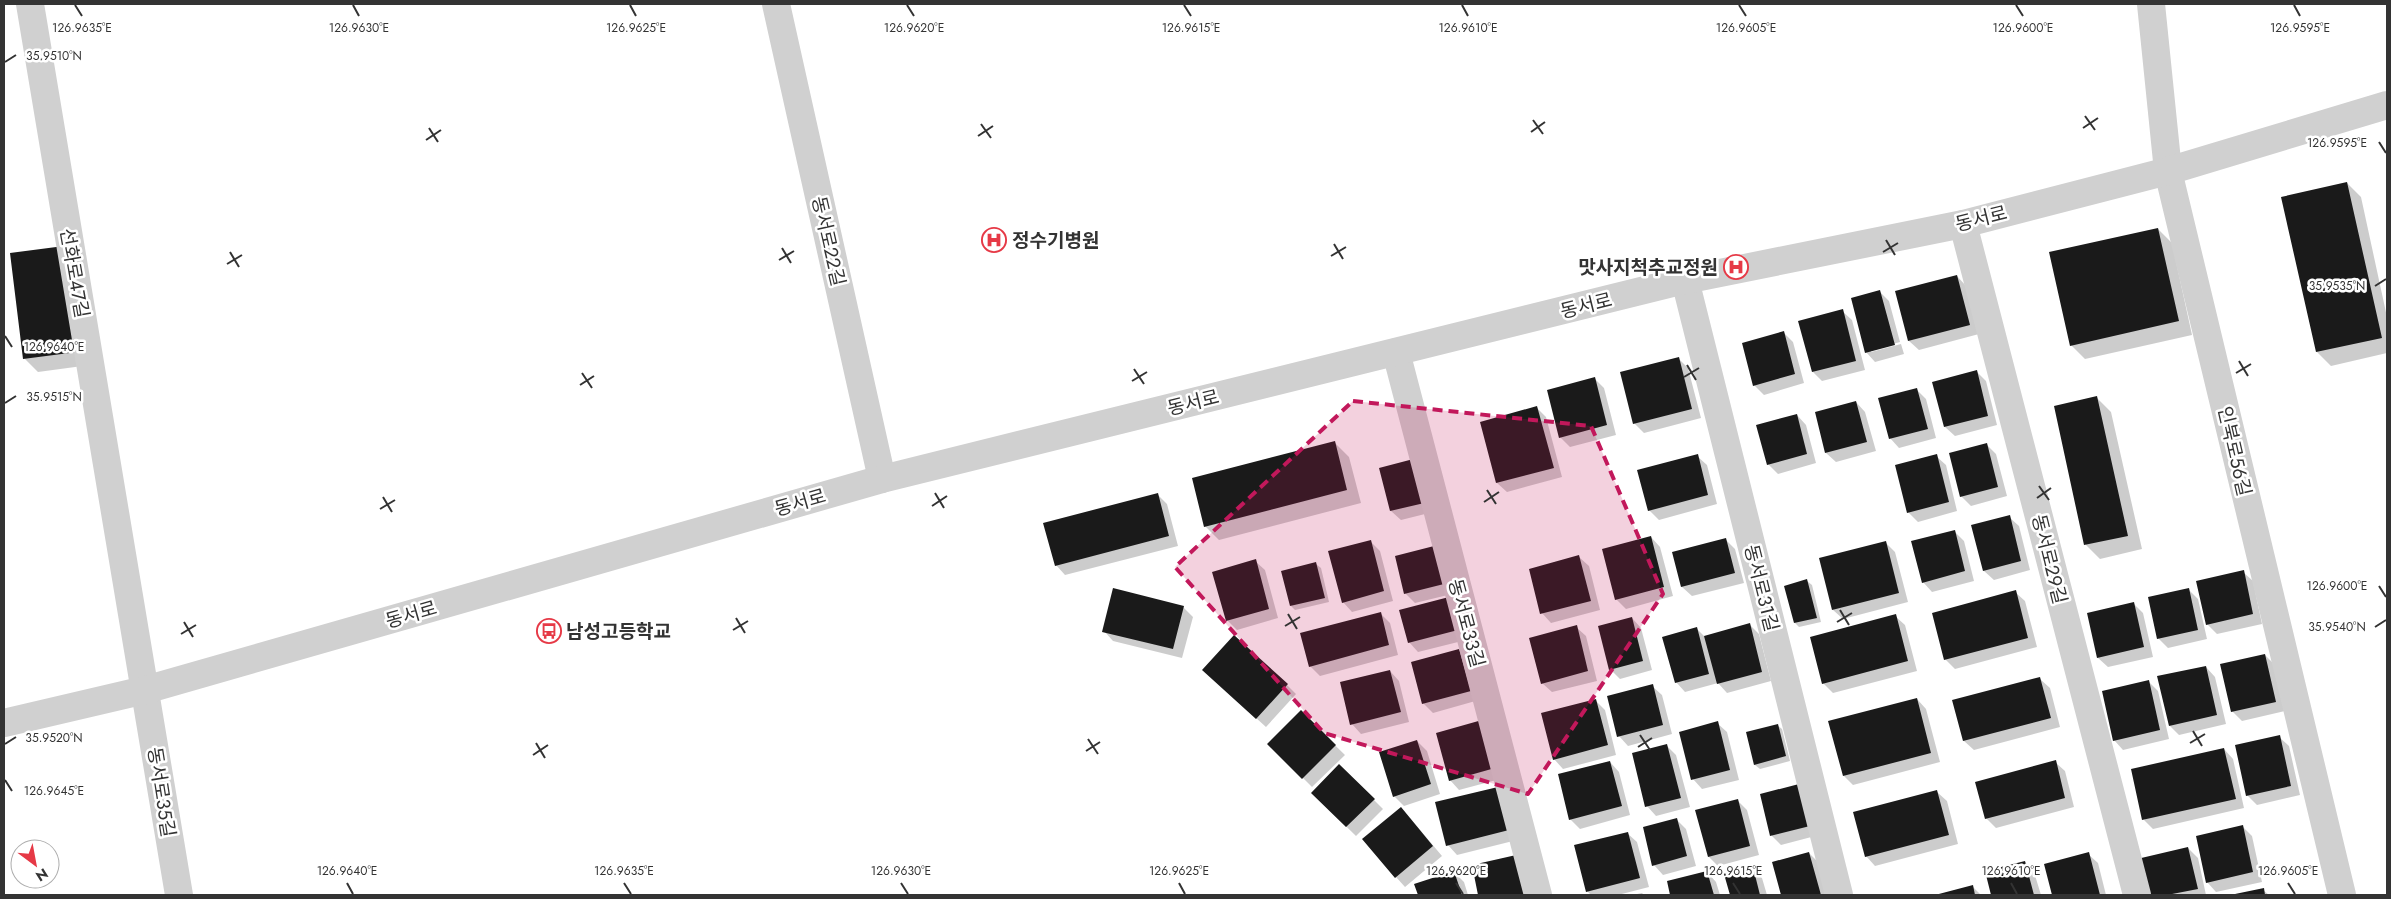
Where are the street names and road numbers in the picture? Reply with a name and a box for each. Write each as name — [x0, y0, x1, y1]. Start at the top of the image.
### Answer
street label: 동서로22길 — [805, 193, 852, 289]
street label: 동서로 — [1952, 199, 2010, 238]
street label: 선화로47길 — [53, 226, 96, 320]
street label: 동서로 — [1557, 286, 1615, 325]
street label: 동서로 — [1164, 383, 1222, 422]
street label: 인북로56길 — [2211, 403, 2258, 499]
street label: 동서로 — [771, 482, 829, 523]
street label: 동서로29길 — [2025, 511, 2074, 607]
street label: 동서로31길 — [1738, 542, 1785, 634]
street label: 동서로33길 — [1442, 576, 1491, 670]
street label: 동서로 — [382, 594, 440, 635]
street label: 동서로35길 — [141, 745, 182, 839]

